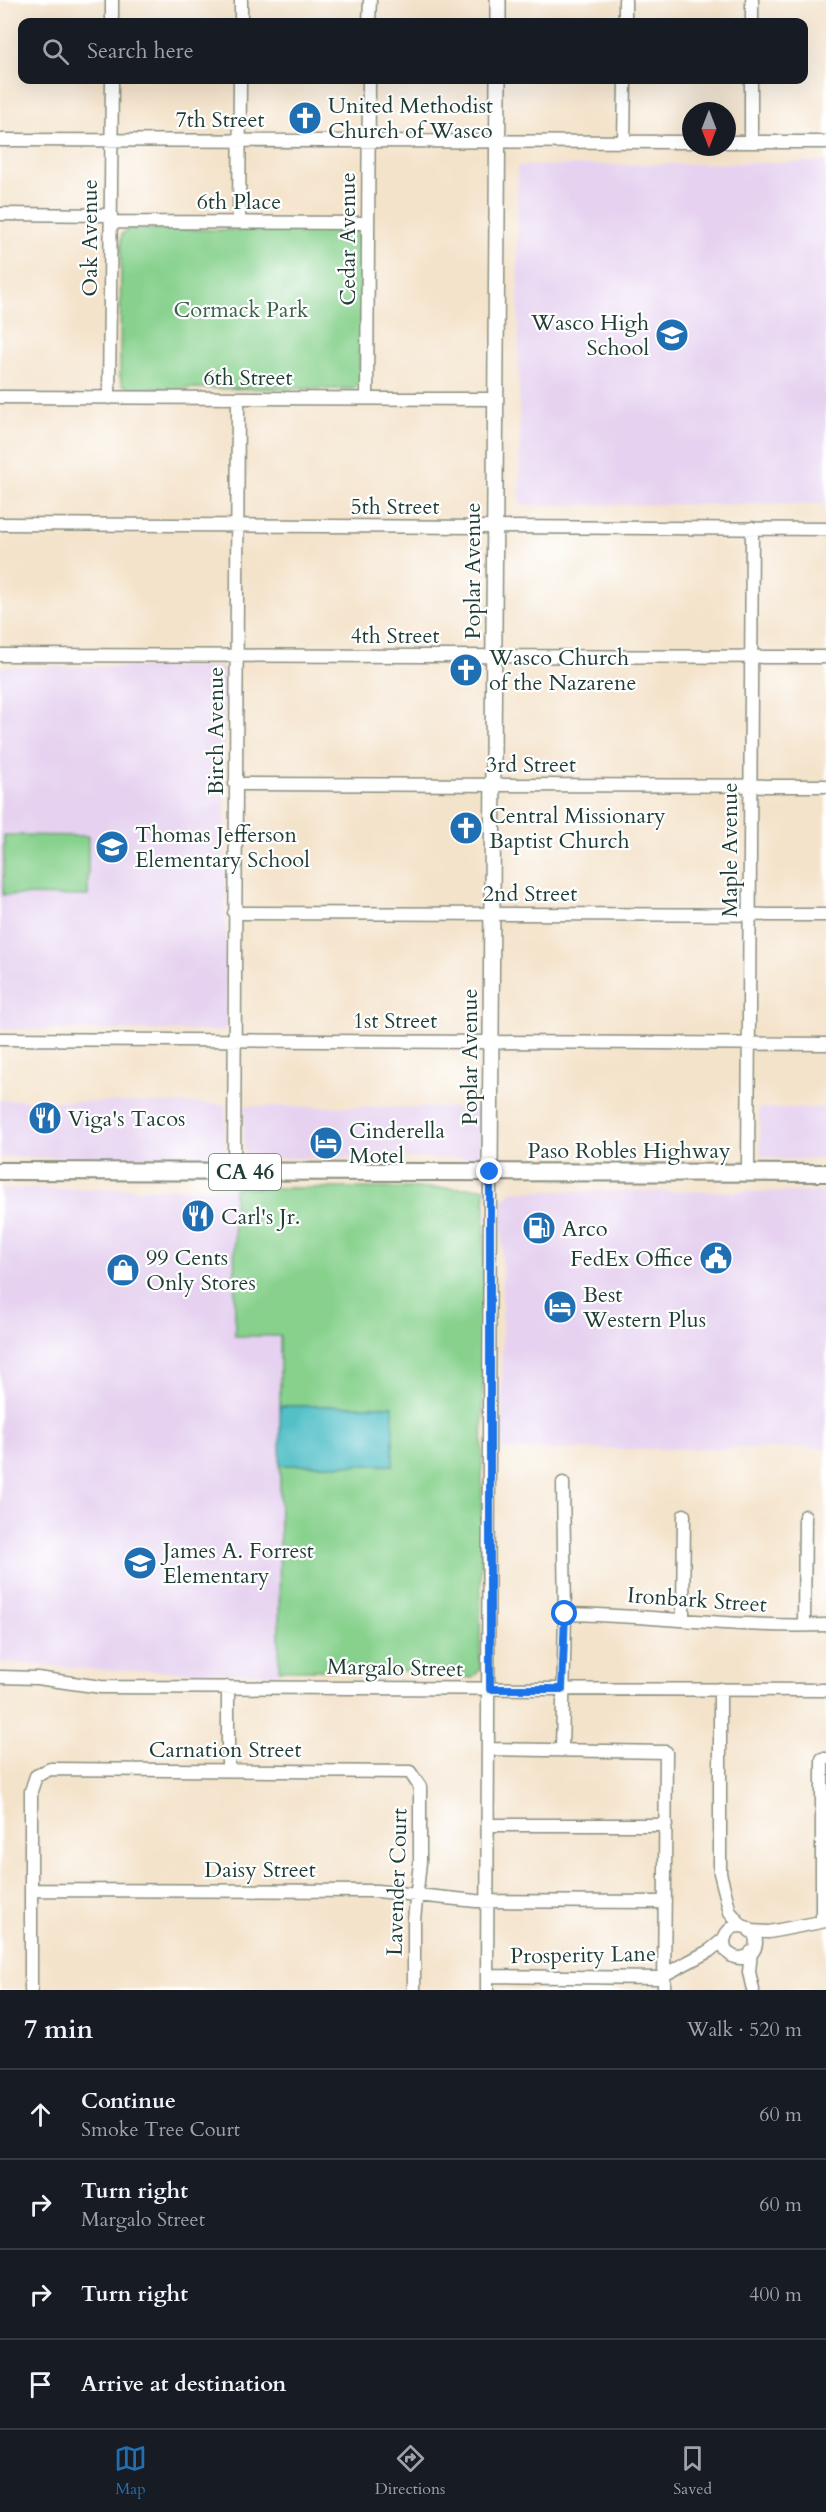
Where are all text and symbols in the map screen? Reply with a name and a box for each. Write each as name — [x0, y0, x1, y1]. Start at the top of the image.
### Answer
search box — [18, 18, 808, 84]
icon: search — [39, 35, 72, 68]
text: Search here — [87, 36, 194, 66]
place label: United Methodist Church of Wasco — [328, 91, 493, 146]
church icon: United Methodist Church of Wasco — [287, 100, 323, 136]
north arrow — [682, 102, 736, 156]
street label: 7th Street — [175, 105, 265, 135]
street label: Cedar Avenue — [333, 172, 363, 306]
street label: Oak Avenue — [75, 179, 105, 297]
street label: 6th Place — [197, 187, 281, 217]
park label: Cormack Park — [174, 295, 309, 325]
place label: Wasco High School — [530, 308, 649, 363]
school or university icon: Wasco High School — [654, 317, 690, 353]
street label: 6th Street — [203, 363, 293, 393]
street label: 5th Street — [350, 492, 440, 522]
street label: Poplar Avenue — [458, 503, 488, 639]
street label: 4th Street — [350, 621, 440, 651]
place label: Wasco Church of the Nazarene — [488, 643, 637, 698]
church icon: Wasco Church of the Nazarene — [448, 652, 484, 688]
street label: Birch Avenue — [201, 667, 231, 795]
street label: 3rd Street — [486, 750, 576, 780]
street label: Maple Avenue — [715, 783, 745, 917]
place label: Central Missionary Baptist Church — [489, 801, 666, 856]
church icon: Central Missionary Baptist Church — [448, 810, 484, 846]
place label: Thomas Jefferson Elementary School — [135, 820, 310, 875]
school or university icon: Thomas Jefferson Elementary School — [94, 829, 130, 865]
street label: 2nd Street — [483, 879, 577, 909]
street label: Poplar Avenue — [455, 989, 485, 1125]
street label: 1st Street — [353, 1006, 437, 1036]
restaurant icon: Viga's Tacos — [27, 1100, 63, 1136]
place label: Viga's Tacos — [68, 1104, 185, 1134]
place label: Cinderella Motel — [349, 1116, 445, 1171]
hotel icon: Cinderella Motel — [308, 1125, 344, 1161]
street label: Paso Robles Highway — [527, 1136, 731, 1166]
road number: CA 46 — [209, 1154, 281, 1190]
route end — [476, 1158, 502, 1184]
restaurant icon: Carl's Jr. — [180, 1198, 216, 1234]
place label: Carl's Jr. — [221, 1202, 300, 1232]
fuel station icon: Arco — [521, 1210, 557, 1246]
place label: Arco — [562, 1214, 608, 1244]
public building icon: FedEx Office — [698, 1240, 734, 1276]
place label: 99 Cents Only Stores — [146, 1243, 256, 1298]
place label: FedEx Office — [570, 1244, 693, 1274]
shop icon: 99 Cents Only Stores — [105, 1252, 141, 1288]
place label: Best Western Plus — [582, 1280, 706, 1335]
hotel icon: Best Western Plus — [542, 1289, 578, 1325]
place label: James A. Forrest Elementary — [160, 1536, 314, 1591]
school or university icon: James A. Forrest Elementary — [122, 1545, 158, 1581]
street label: Ironbark Street — [626, 1580, 768, 1620]
route start — [551, 1600, 577, 1626]
street label: Margalo Street — [327, 1652, 463, 1684]
street label: Carnation Street — [149, 1735, 301, 1765]
street label: Lavender Court — [379, 1808, 415, 1956]
street label: Daisy Street — [204, 1855, 316, 1885]
street label: Prosperity Lane — [510, 1939, 656, 1971]
text: 7 min — [24, 2012, 93, 2047]
text: Walk · 520 m — [687, 2016, 802, 2043]
text: Continue — [81, 2086, 176, 2116]
icon: ahead — [24, 2098, 57, 2131]
text: 60 m — [759, 2101, 802, 2128]
text: Smoke Tree Court — [81, 2116, 240, 2143]
text: Turn right — [81, 2176, 188, 2206]
icon: right — [24, 2188, 57, 2221]
text: 60 m — [759, 2191, 802, 2218]
text: Margalo Street — [81, 2206, 205, 2233]
icon: right — [24, 2278, 57, 2311]
text: Turn right — [81, 2279, 188, 2309]
text: 400 m — [749, 2281, 802, 2308]
icon: arrive — [24, 2368, 57, 2401]
text: Arrive at destination — [81, 2369, 286, 2399]
tab: Map — [114, 2442, 147, 2500]
tab: Directions — [375, 2442, 445, 2500]
tab: Saved — [673, 2442, 712, 2500]

